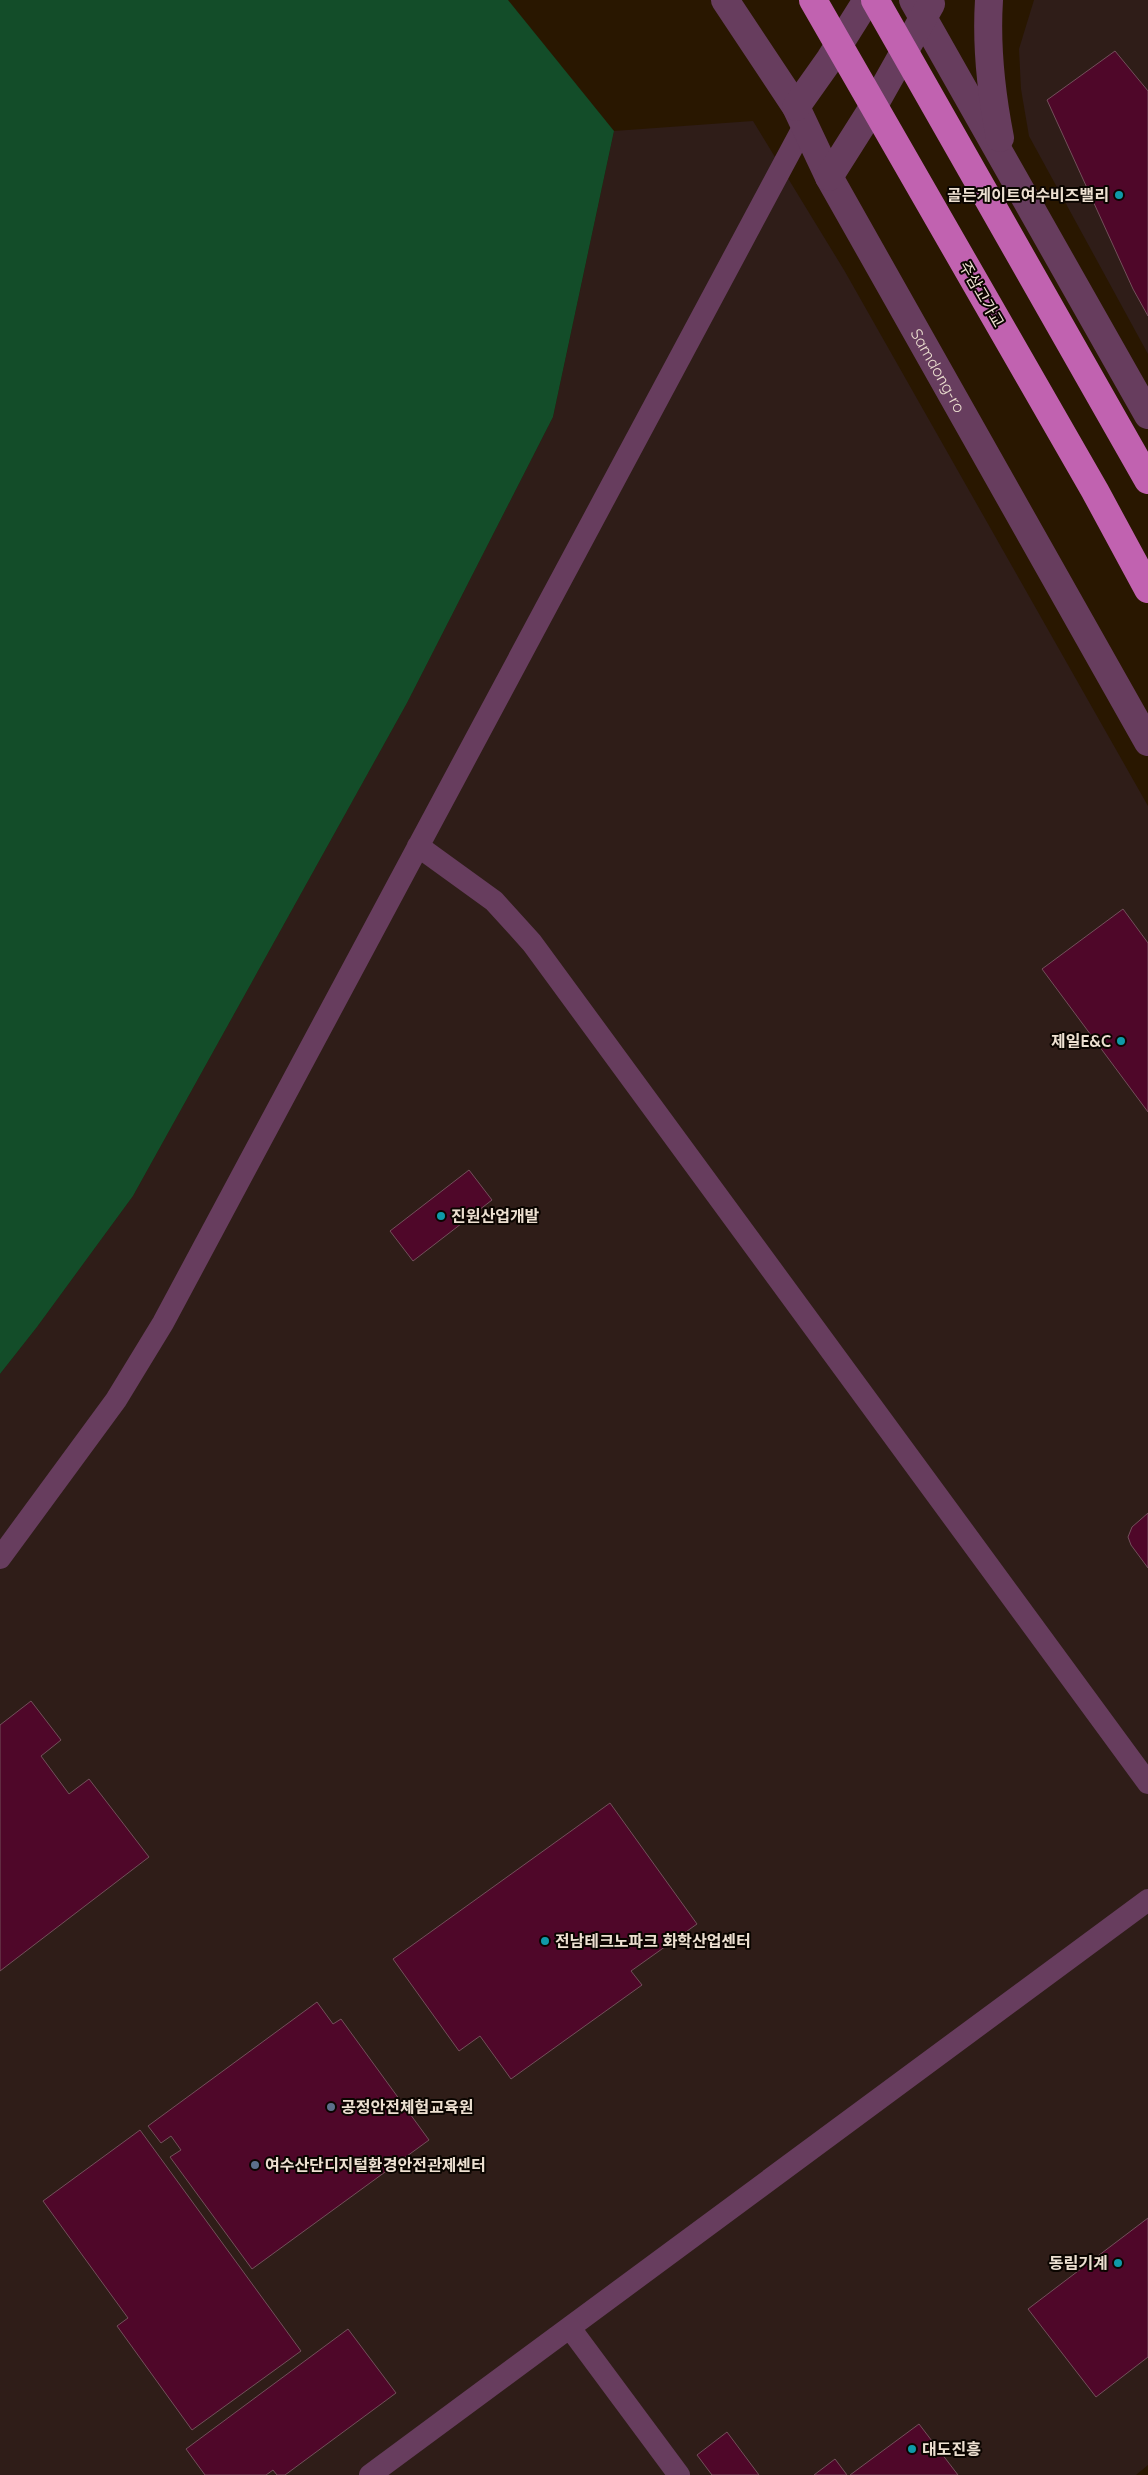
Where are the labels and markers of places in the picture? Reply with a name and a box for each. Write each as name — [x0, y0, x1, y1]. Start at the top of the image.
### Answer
place label: 골든게이트여수비즈밸리 — [947, 185, 1109, 205]
marker: 골든게이트여수비즈밸리 — [1113, 189, 1125, 201]
place label: 제일E&C — [1051, 1031, 1111, 1051]
marker: 제일E&C — [1115, 1035, 1127, 1047]
place label: 진원산업개발 — [451, 1206, 540, 1226]
marker: 진원산업개발 — [435, 1210, 447, 1222]
place label: 전남테크노파크 화학산업센터 — [555, 1931, 751, 1951]
marker: 전남테크노파크 화학산업센터 — [539, 1935, 551, 1947]
place label: 공정안전체험교육원 — [341, 2097, 473, 2117]
marker: 공정안전체험교육원 — [325, 2101, 337, 2113]
place label: 여수산단디지털환경안전관제센터 — [265, 2155, 486, 2175]
marker: 여수산단디지털환경안전관제센터 — [249, 2159, 261, 2171]
place label: 동림기계 — [1049, 2253, 1108, 2273]
marker: 동림기계 — [1112, 2257, 1124, 2269]
place label: 대도진흥 — [922, 2439, 981, 2459]
marker: 대도진흥 — [906, 2443, 918, 2455]

